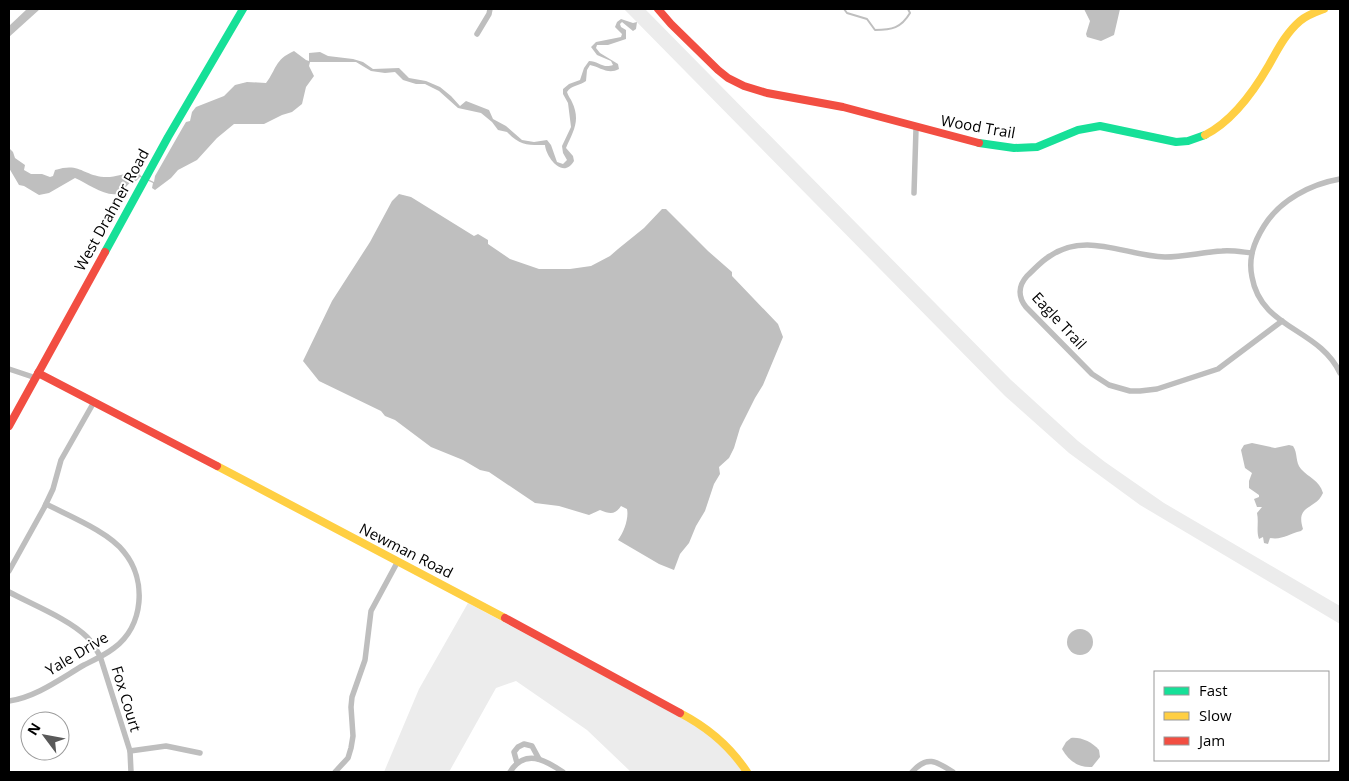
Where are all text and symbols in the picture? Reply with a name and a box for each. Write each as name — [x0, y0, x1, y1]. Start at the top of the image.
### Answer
street label: Wood Trail — [939, 110, 1017, 142]
street label: West Drahner Road — [69, 145, 153, 274]
street label: Eagle Trail — [1028, 287, 1091, 353]
street label: Newman Road — [356, 518, 457, 582]
street label: Yale Drive — [42, 627, 111, 680]
street label: Fox Court — [108, 663, 146, 734]
legend — [1154, 671, 1329, 761]
text: Fast — [1199, 680, 1228, 700]
text: Slow — [1199, 705, 1232, 725]
north arrow — [20, 711, 70, 761]
text: N — [22, 719, 45, 739]
text: Jam — [1197, 730, 1225, 750]

